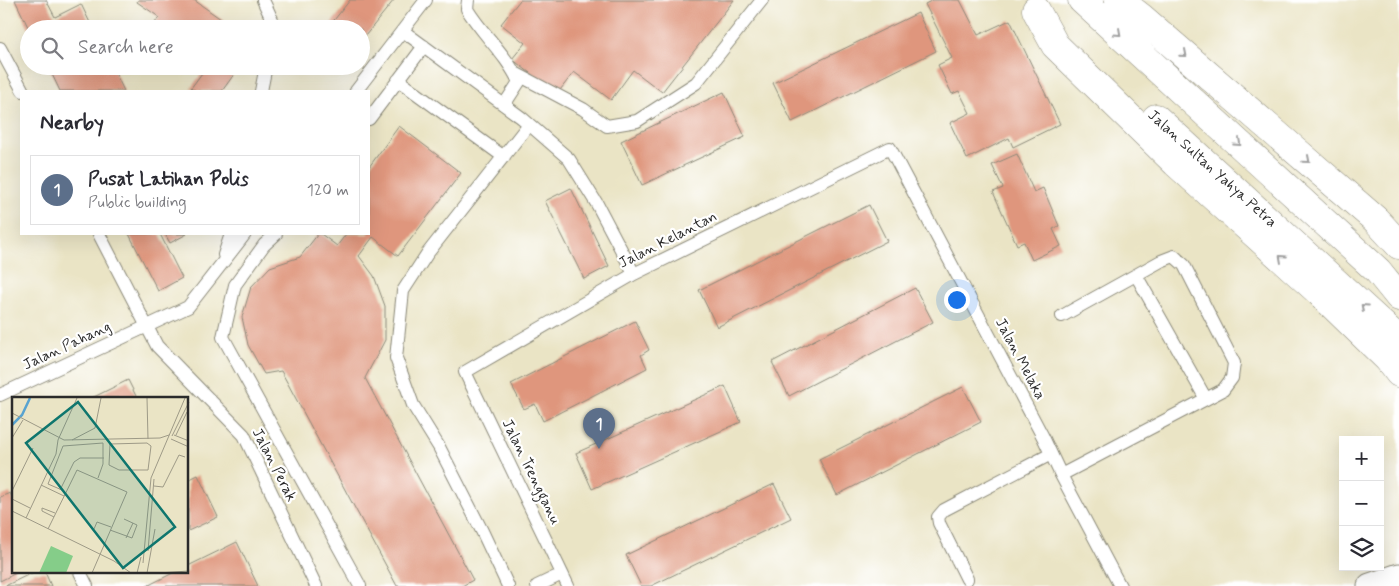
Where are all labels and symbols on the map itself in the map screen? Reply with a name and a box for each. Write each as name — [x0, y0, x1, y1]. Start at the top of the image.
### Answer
one-way arrow — [1113, 27, 1122, 36]
one-way arrow — [1178, 48, 1187, 57]
street label: Jalan Sultan Yahya Petra — [1143, 106, 1281, 232]
one-way arrow — [1233, 137, 1242, 146]
one-way arrow — [1301, 154, 1310, 163]
street label: Jalan Kelantan — [615, 207, 721, 273]
one-way arrow — [1278, 255, 1287, 264]
your location — [944, 287, 970, 313]
one-way arrow — [1360, 304, 1369, 313]
street label: Jalan Melaka — [990, 315, 1050, 403]
street label: Jalan Pahang — [20, 317, 114, 375]
inset map — [12, 397, 189, 574]
pin: 1 — [583, 408, 615, 449]
street label: Jalan Trengganu — [496, 416, 565, 529]
street label: Jalan Perak — [247, 425, 301, 505]

